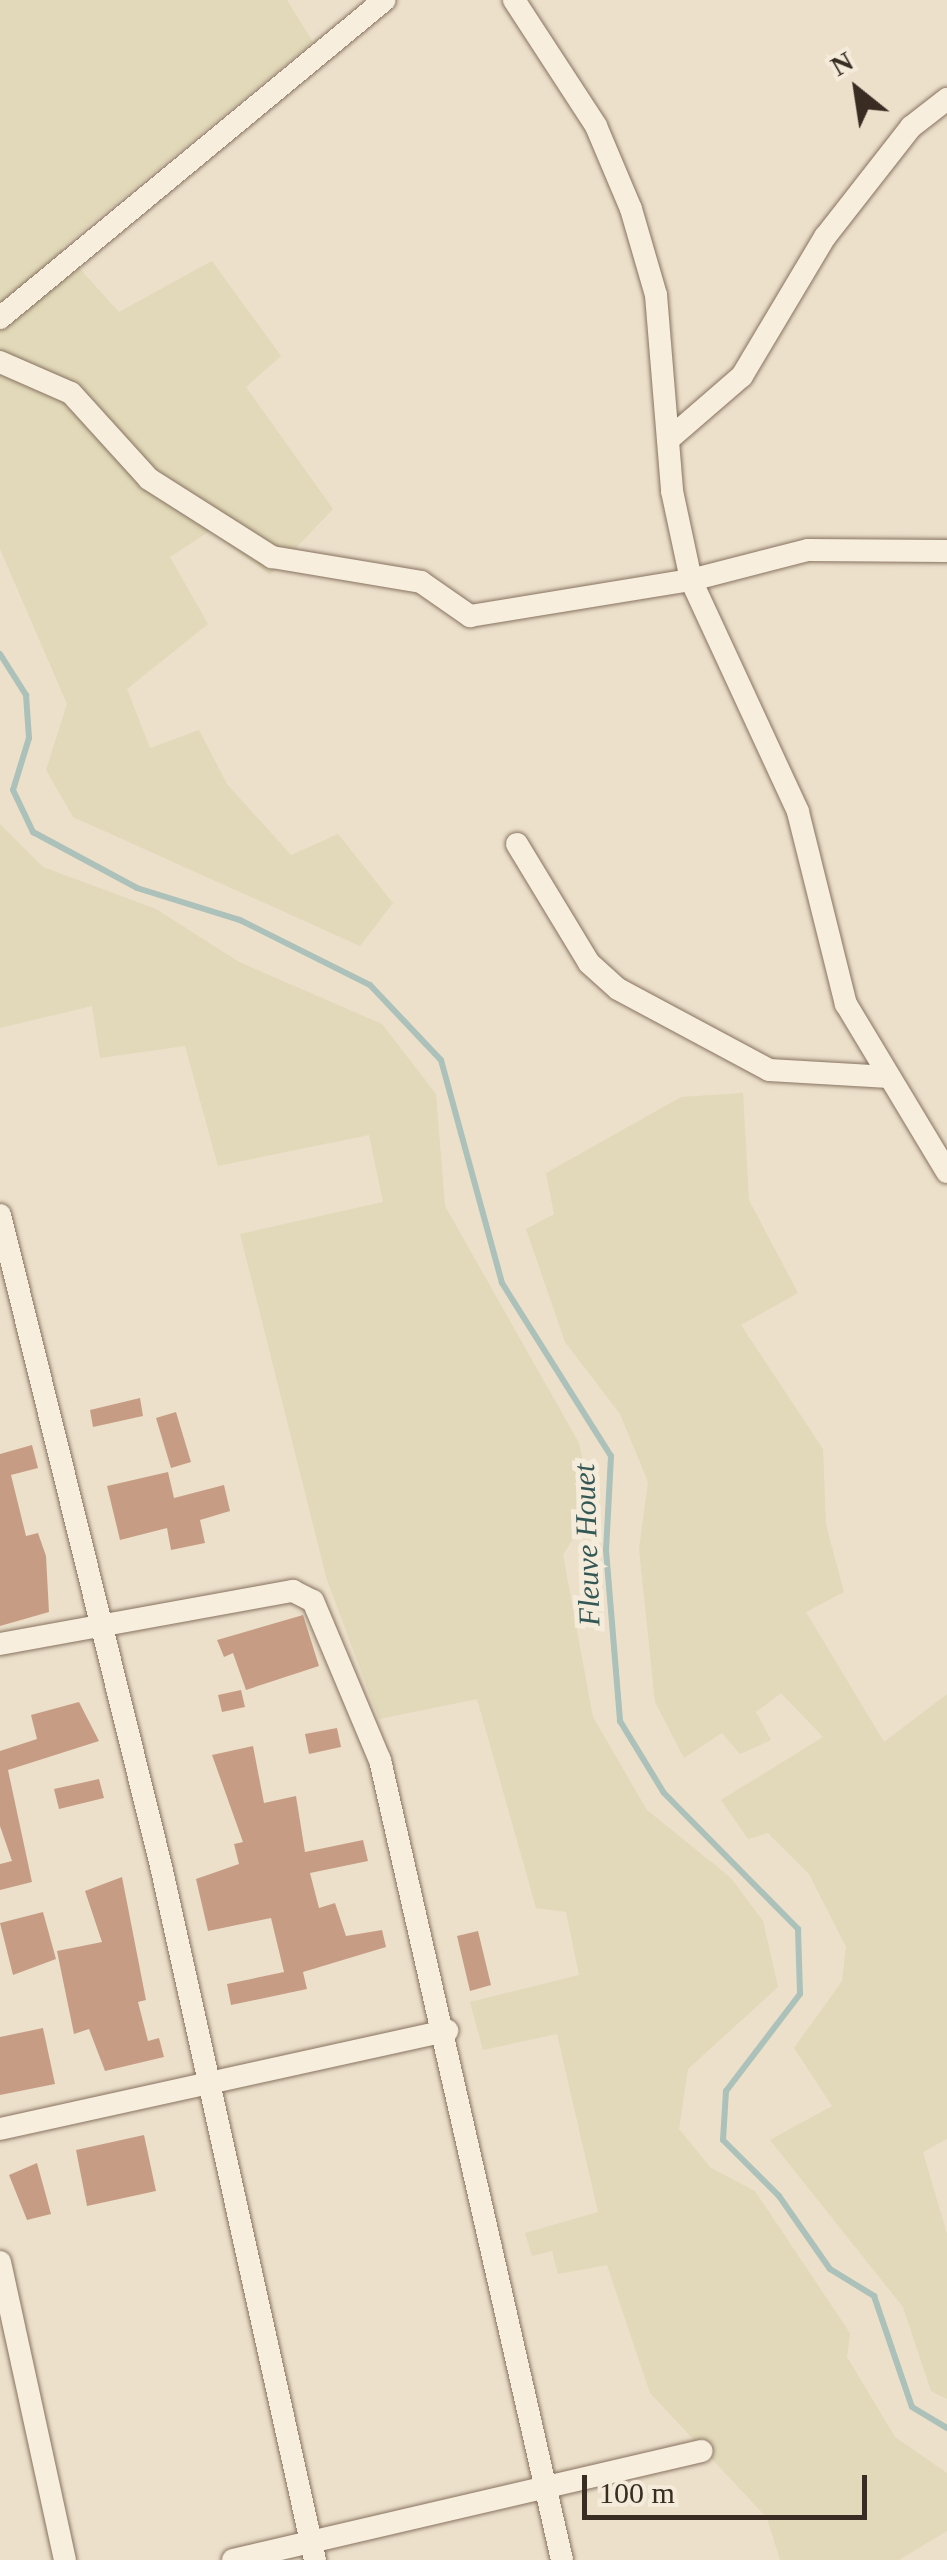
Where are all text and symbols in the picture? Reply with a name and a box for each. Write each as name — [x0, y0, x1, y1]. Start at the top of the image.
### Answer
north arrow — [807, 40, 907, 140]
text: N — [825, 45, 858, 82]
water label: Fleuve Houet — [566, 1463, 608, 1627]
scale bar — [587, 2455, 872, 2517]
text: 100 m — [599, 2476, 675, 2509]

